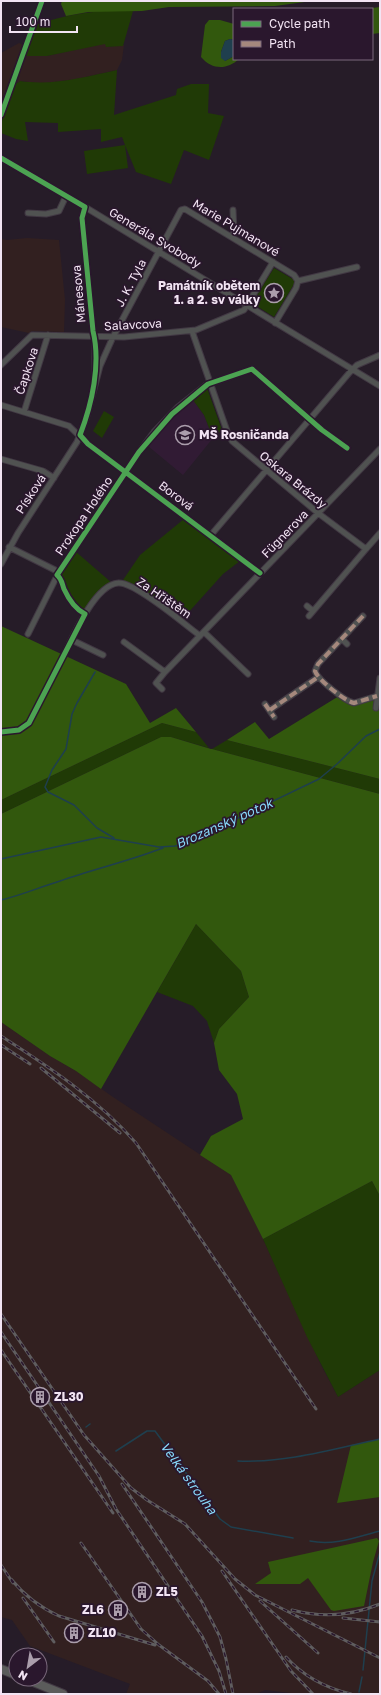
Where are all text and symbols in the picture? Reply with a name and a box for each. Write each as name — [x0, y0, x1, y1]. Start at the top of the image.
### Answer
scale bar — [10, 8, 77, 34]
legend — [233, 8, 373, 60]
text: 100 m — [16, 14, 50, 29]
text: Cycle path — [269, 16, 330, 31]
text: Path — [269, 36, 296, 51]
street label: Marie Pujmanové — [190, 196, 282, 259]
street label: Generála Svobody — [107, 204, 204, 271]
street label: J. K. Tyla — [112, 256, 149, 309]
street label: Mánesova — [69, 265, 88, 324]
place label: Památník obětem 1. a 2. sv války — [158, 278, 261, 307]
place icon: Památník obětem 1. a 2. sv války — [263, 282, 285, 304]
street label: Salavcova — [104, 315, 162, 334]
street label: Čapkova — [12, 345, 41, 396]
school or university icon: MŠ Rosničanda — [174, 424, 196, 446]
place label: MŠ Rosničanda — [199, 427, 289, 442]
street label: Oskara Brázdy — [256, 448, 330, 512]
street label: Písková — [12, 471, 49, 516]
street label: Prokopa Holého — [52, 473, 116, 558]
street label: Borová — [156, 478, 197, 514]
street label: Fügnerova — [258, 507, 311, 561]
street label: Za Hřištěm — [134, 574, 194, 621]
water label: Brozanský potok — [173, 794, 276, 852]
building icon: ZL30 — [29, 1386, 51, 1408]
place label: ZL30 — [54, 1389, 84, 1404]
water label: Velká strouha — [157, 1439, 221, 1518]
building icon: ZL5 — [131, 1581, 153, 1603]
place label: ZL5 — [156, 1584, 178, 1599]
building icon: ZL6 — [107, 1599, 129, 1621]
place label: ZL6 — [82, 1602, 104, 1617]
building icon: ZL10 — [63, 1622, 85, 1644]
place label: ZL10 — [88, 1625, 117, 1640]
north arrow — [8, 1647, 48, 1687]
text: N — [16, 1668, 30, 1684]

